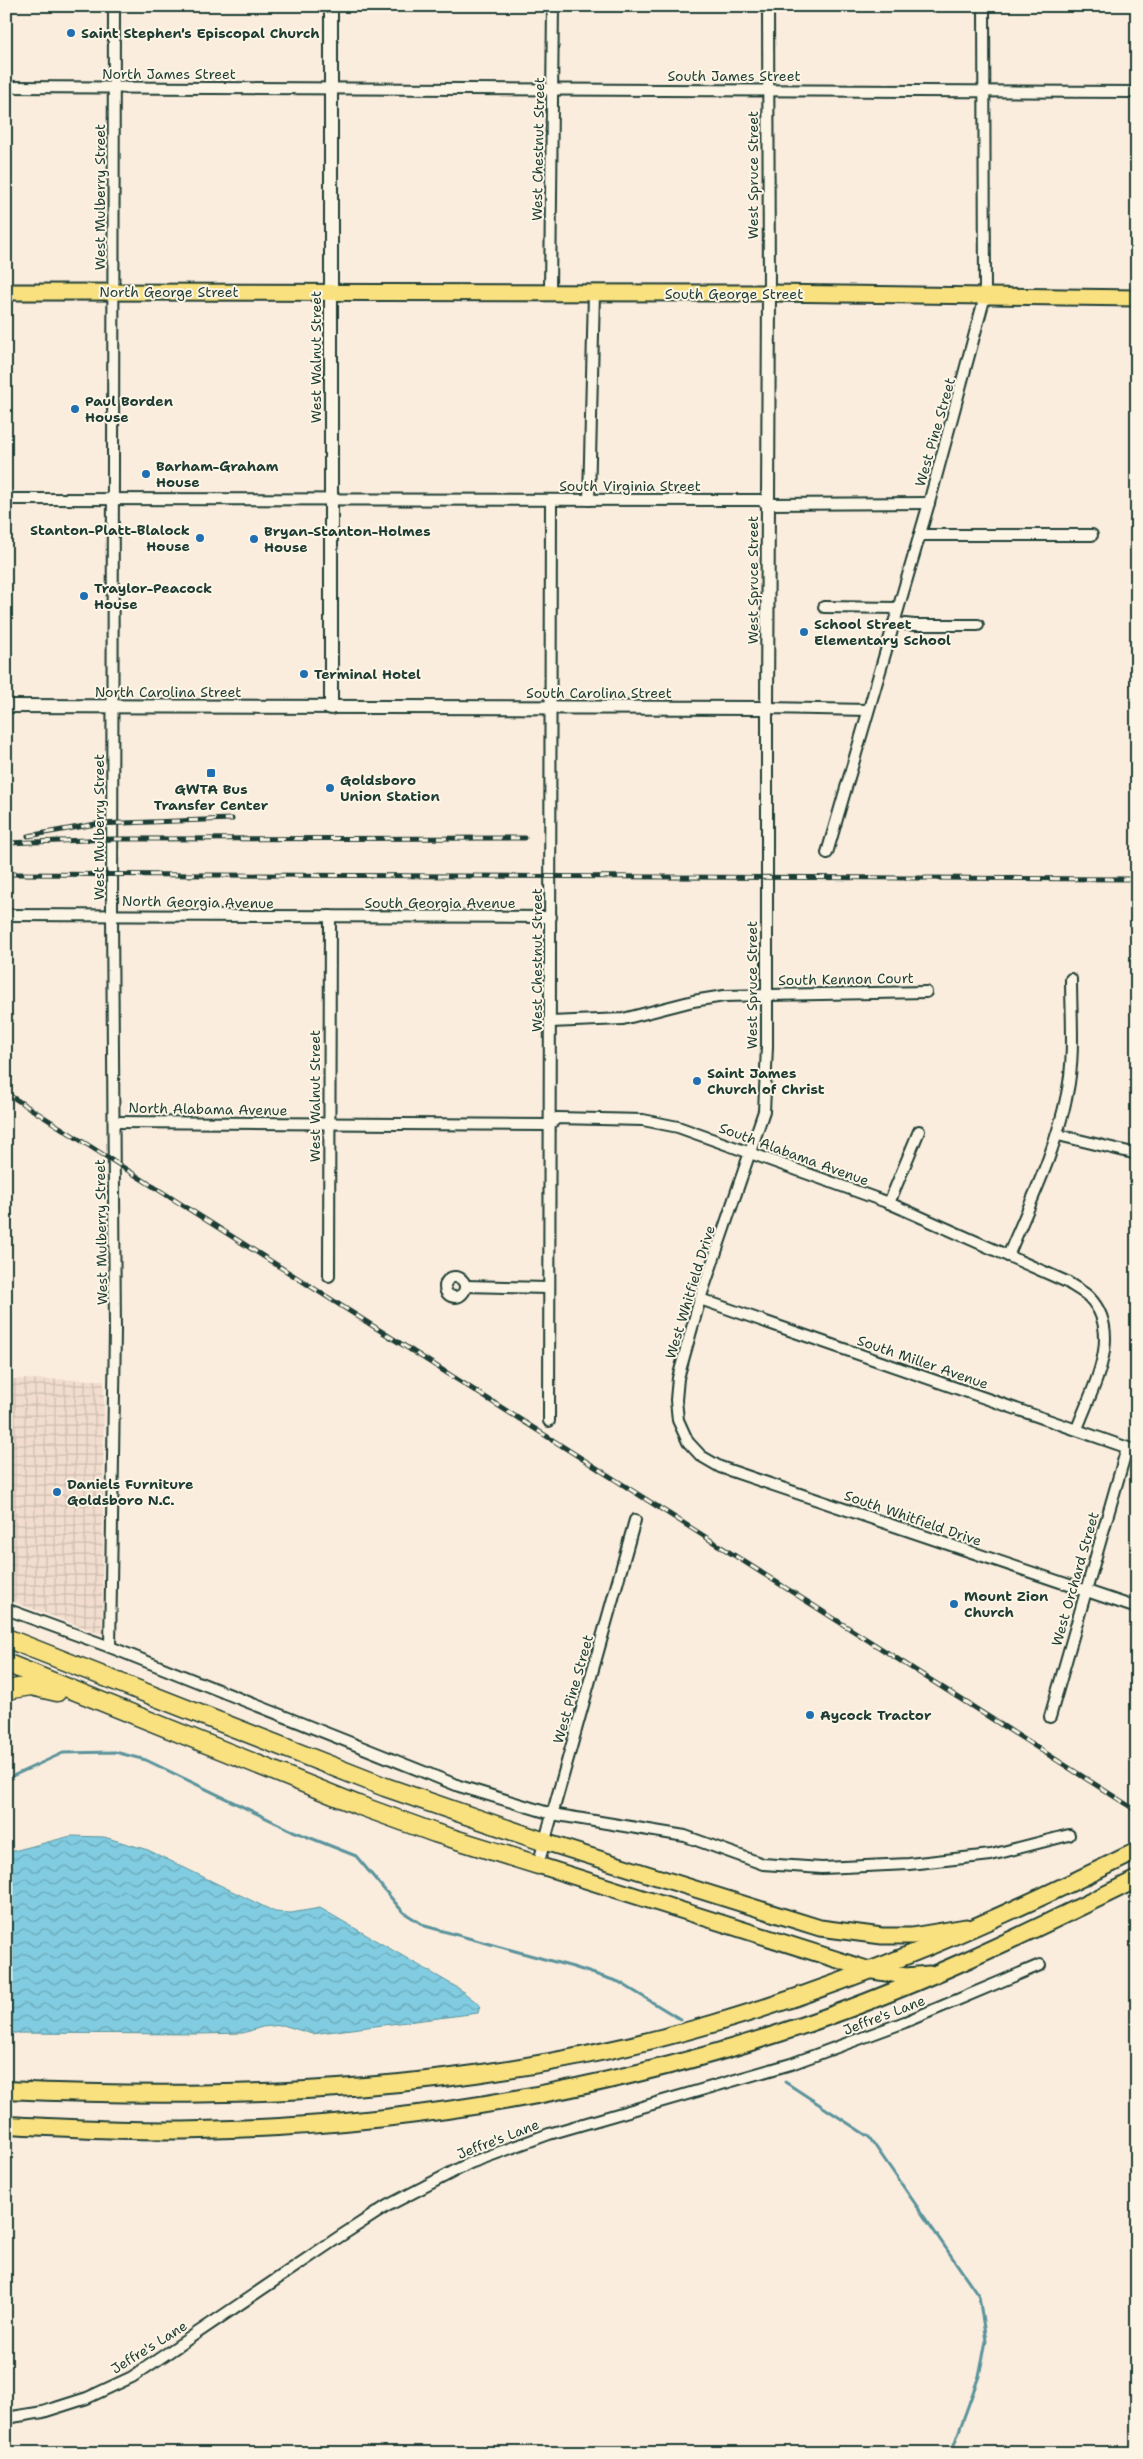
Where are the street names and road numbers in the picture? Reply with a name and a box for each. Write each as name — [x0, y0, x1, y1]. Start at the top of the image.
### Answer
street label: North James Street — [102, 65, 236, 83]
street label: South James Street — [667, 67, 801, 85]
street label: West Chestnut Street — [528, 77, 548, 221]
street label: West Spruce Street — [744, 111, 762, 239]
street label: West Mulberry Street — [91, 124, 109, 270]
street label: North George Street — [99, 283, 239, 301]
street label: South George Street — [665, 285, 803, 303]
street label: West Walnut Street — [307, 291, 325, 423]
street label: West Pine Street — [911, 376, 959, 488]
street label: South Virginia Street — [559, 477, 701, 495]
street label: West Spruce Street — [744, 516, 762, 644]
street label: North Carolina Street — [95, 683, 241, 701]
street label: South Carolina Street — [526, 684, 672, 702]
street label: West Mulberry Street — [90, 754, 108, 900]
street label: West Chestnut Street — [528, 888, 546, 1032]
street label: North Georgia Avenue — [122, 892, 274, 912]
street label: South Georgia Avenue — [364, 894, 516, 912]
street label: West Spruce Street — [743, 921, 761, 1049]
street label: South Kennon Court — [778, 969, 914, 989]
street label: West Walnut Street — [306, 1030, 324, 1162]
street label: North Alabama Avenue — [128, 1099, 288, 1119]
street label: South Alabama Avenue — [717, 1118, 871, 1190]
street label: West Mulberry Street — [91, 1159, 111, 1305]
street label: West Whitfield Drive — [661, 1223, 719, 1361]
street label: South Miller Avenue — [855, 1331, 991, 1393]
street label: South Whitfield Drive — [842, 1486, 984, 1550]
street label: West Orchard Street — [1047, 1510, 1103, 1648]
street label: West Pine Street — [549, 1633, 597, 1745]
street label: Jeffre's Lane — [840, 1991, 928, 2039]
street label: Jeffre's Lane — [454, 2115, 542, 2163]
street label: Jeffre's Lane — [108, 2316, 190, 2378]

